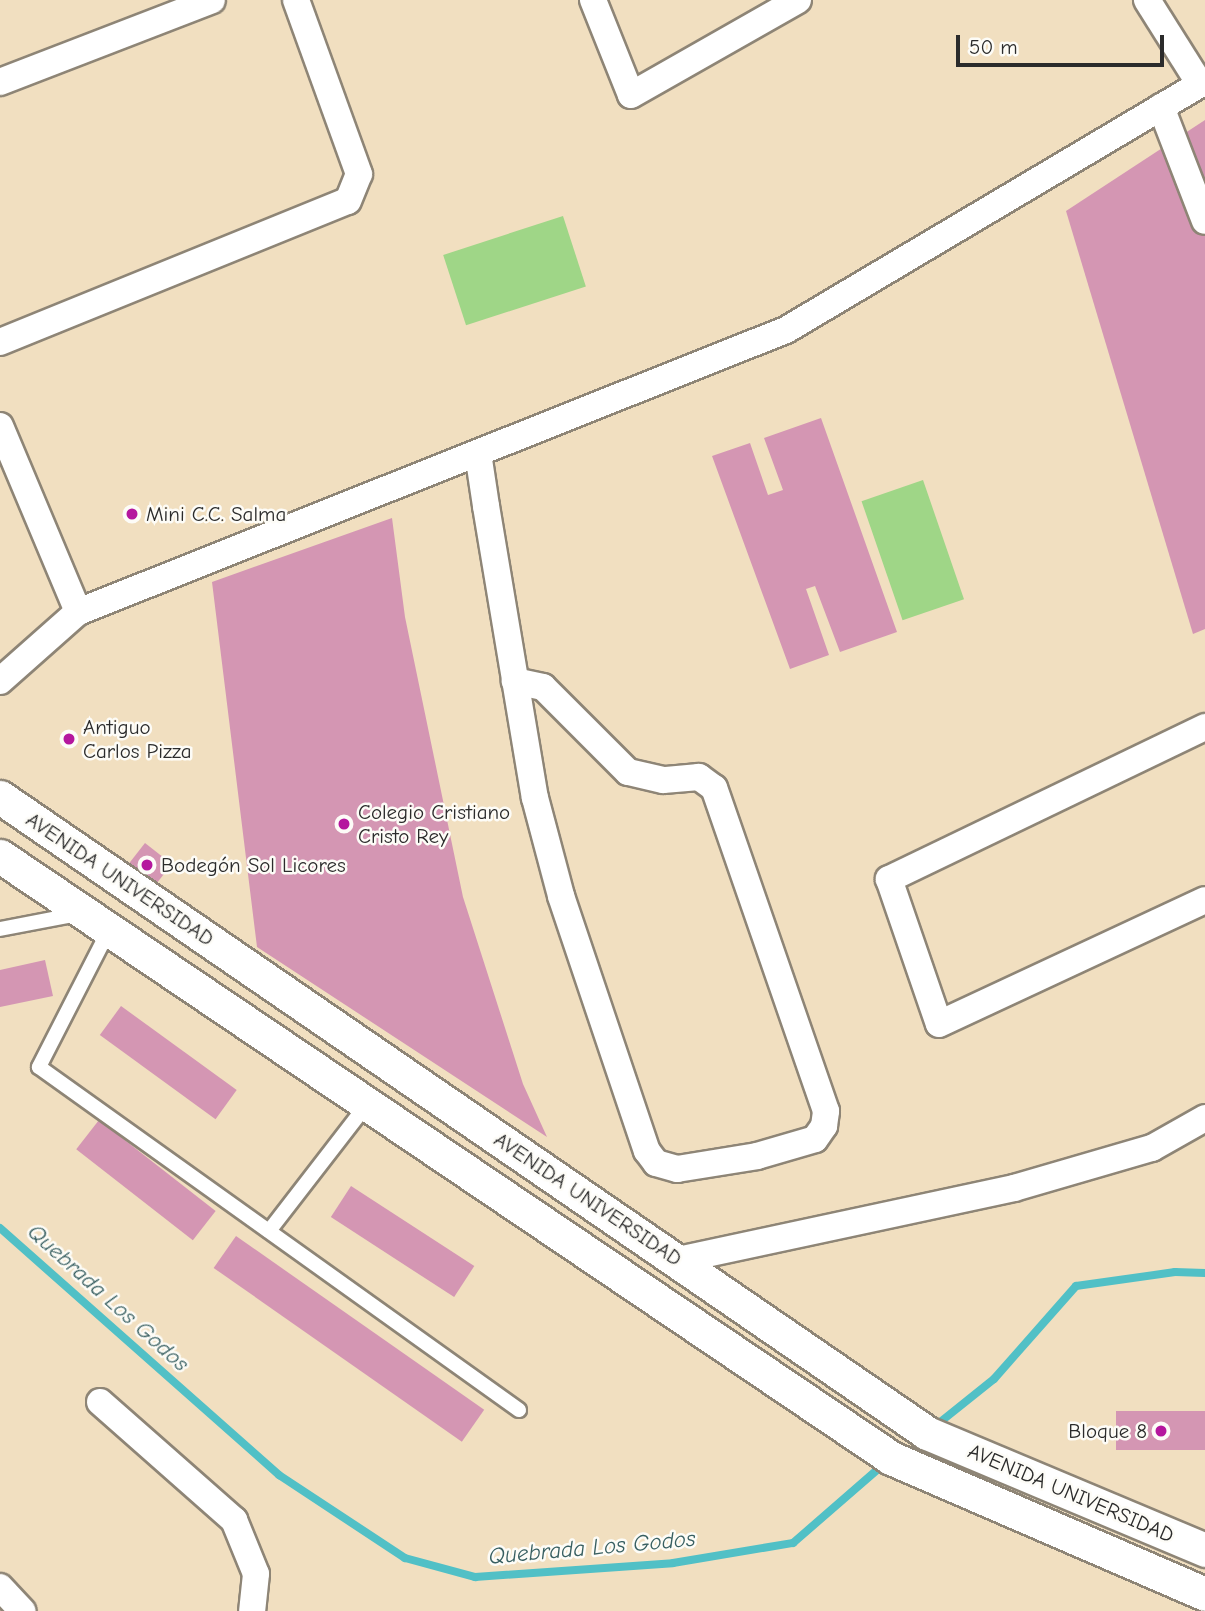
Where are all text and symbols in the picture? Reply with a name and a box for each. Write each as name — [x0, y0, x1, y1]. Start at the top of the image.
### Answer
scale bar — [960, 21, 1168, 65]
text: 50 m — [969, 35, 1018, 59]
place label: Mini C.C. Salma — [146, 501, 286, 527]
marker: Mini C.C. Salma — [124, 506, 140, 522]
place label: Antiguo Carlos Pizza — [83, 714, 191, 764]
marker: Antiguo Carlos Pizza — [61, 731, 77, 747]
place label: Colegio Cristiano Cristo Rey — [358, 799, 510, 849]
street label: AVENIDA UNIVERSIDAD — [21, 807, 219, 951]
marker: Colegio Cristiano Cristo Rey — [336, 816, 352, 832]
place label: Bodegón Sol Licores — [161, 852, 346, 878]
marker: Bodegón Sol Licores — [139, 857, 155, 873]
street label: AVENIDA UNIVERSIDAD — [489, 1127, 687, 1271]
water label: Quebrada Los Godos — [22, 1218, 194, 1378]
place label: Bloque 8 — [1068, 1418, 1147, 1444]
marker: Bloque 8 — [1153, 1423, 1169, 1439]
street label: AVENIDA UNIVERSIDAD — [964, 1438, 1178, 1548]
water label: Quebrada Los Godos — [487, 1525, 697, 1571]

